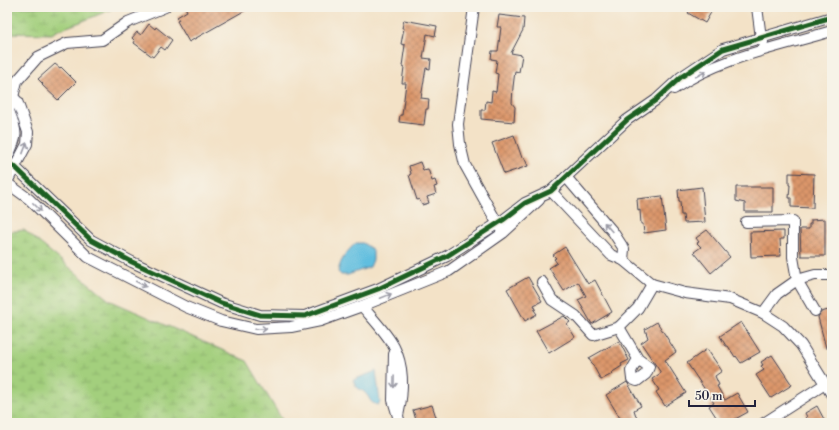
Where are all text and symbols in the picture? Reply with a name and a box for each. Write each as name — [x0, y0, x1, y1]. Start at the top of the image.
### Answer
one-way arrow — [695, 70, 707, 77]
one-way arrow — [22, 142, 30, 154]
one-way arrow — [32, 202, 42, 212]
one-way arrow — [604, 222, 613, 232]
one-way arrow — [134, 280, 146, 288]
one-way arrow — [379, 292, 391, 300]
one-way arrow — [254, 325, 267, 333]
one-way arrow — [390, 375, 397, 388]
scale bar — [689, 382, 755, 408]
text: 50 m — [695, 389, 723, 404]

